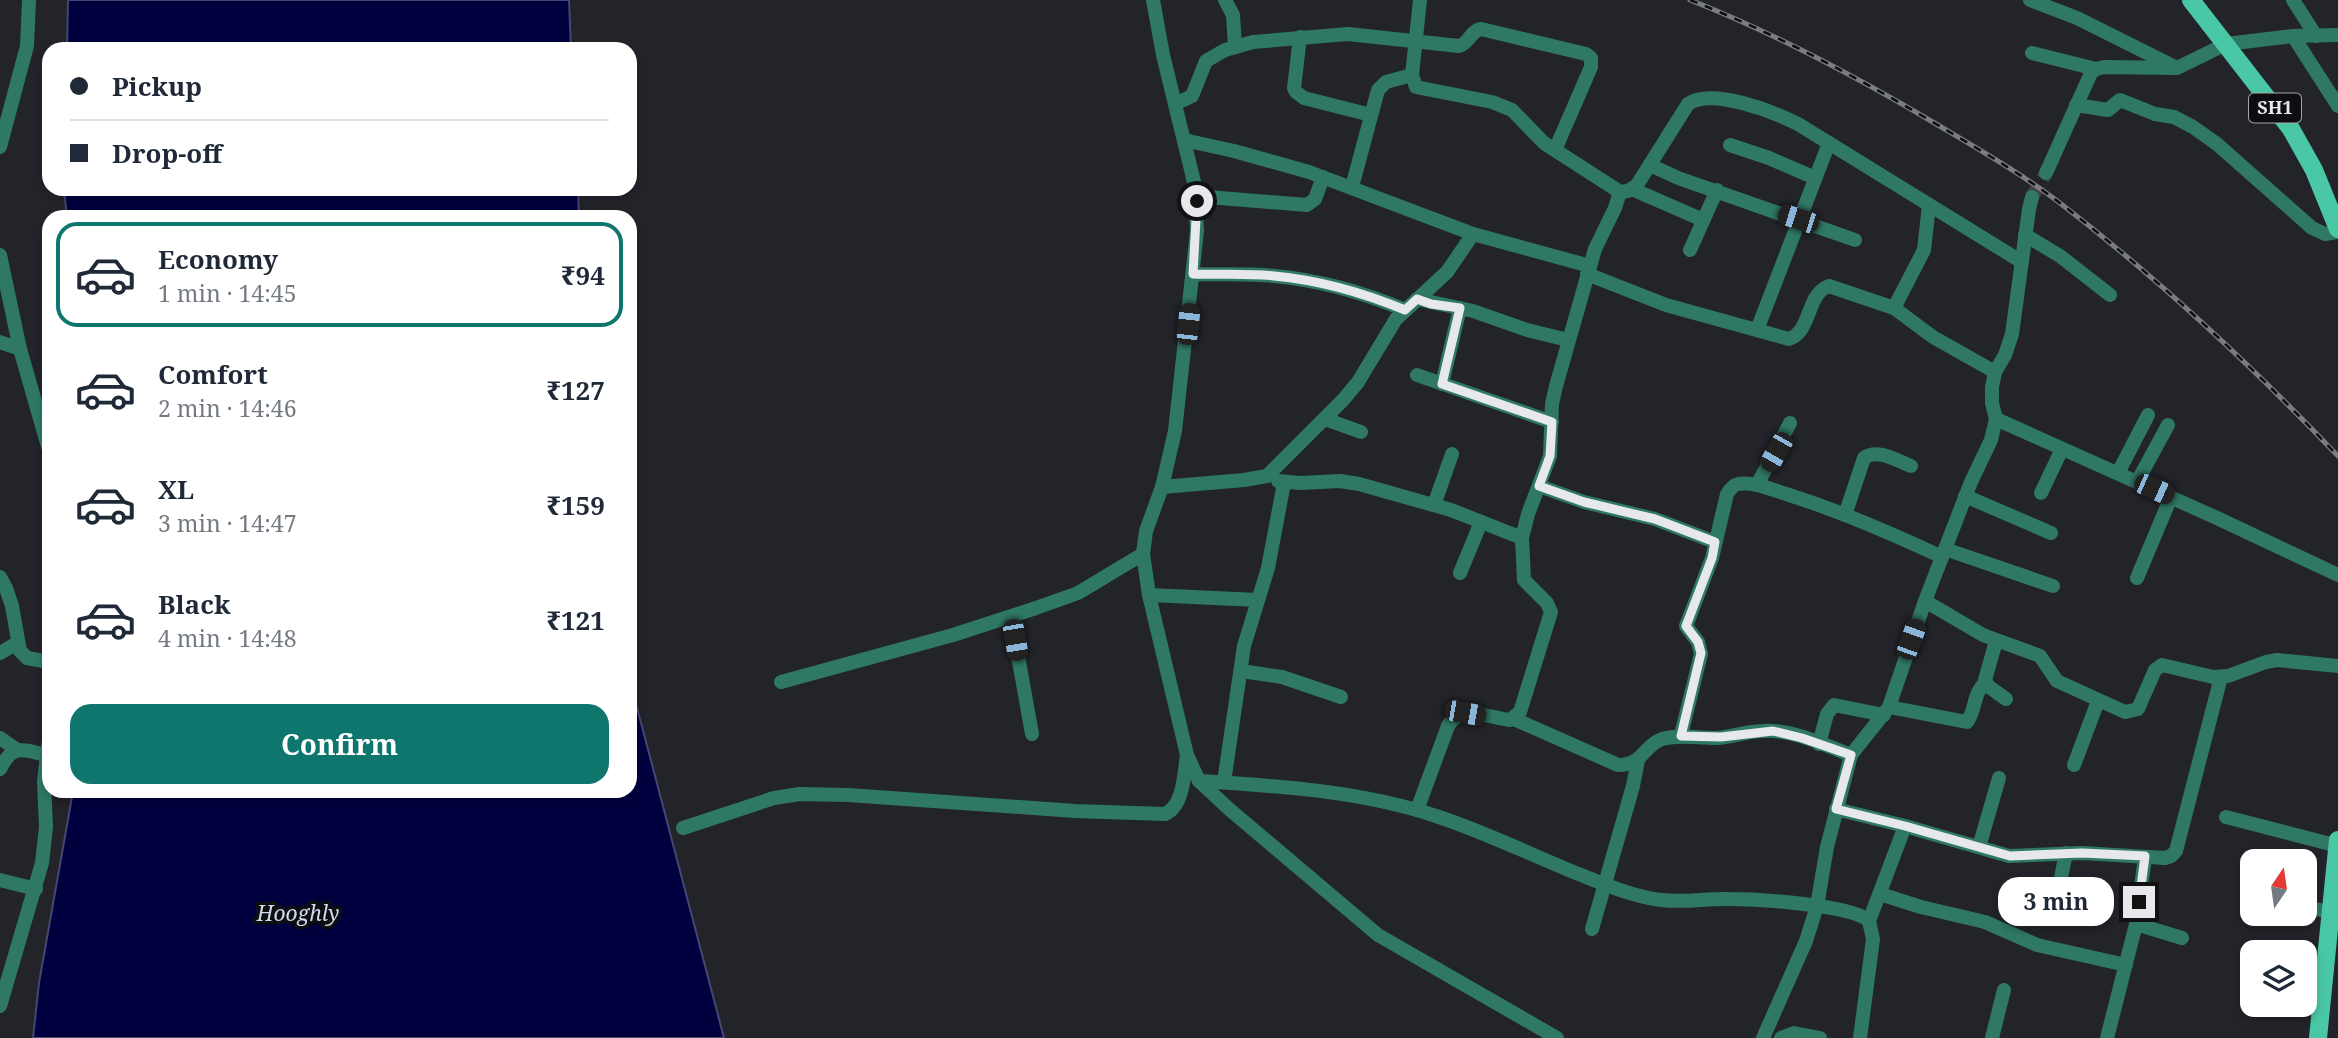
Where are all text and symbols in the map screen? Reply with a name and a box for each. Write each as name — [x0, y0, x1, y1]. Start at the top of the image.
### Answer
text: Pickup — [112, 68, 202, 104]
road number: SH1 — [2249, 94, 2301, 122]
text: Drop-off — [112, 135, 222, 171]
route start — [1181, 185, 1213, 217]
car — [1775, 203, 1822, 235]
text: Economy — [158, 241, 278, 277]
icon: car — [74, 243, 137, 306]
text: ₹94 — [561, 257, 605, 293]
text: 1 min · 14:45 — [158, 277, 296, 309]
car — [1176, 302, 1201, 346]
text: Comfort — [158, 356, 268, 392]
icon: car — [74, 358, 137, 421]
text: ₹127 — [546, 372, 605, 408]
text: 2 min · 14:46 — [158, 392, 296, 424]
car — [1757, 429, 1796, 475]
text: XL — [158, 471, 194, 507]
car — [2131, 471, 2178, 507]
icon: car — [74, 473, 137, 536]
text: ₹159 — [546, 487, 605, 523]
text: 3 min · 14:47 — [158, 507, 296, 539]
text: Black — [158, 586, 231, 622]
icon: car — [74, 588, 137, 651]
text: ₹121 — [546, 602, 605, 638]
car — [1894, 616, 1929, 662]
car — [1002, 617, 1029, 663]
text: 4 min · 14:48 — [158, 622, 296, 654]
car — [1443, 699, 1488, 727]
button: Confirm — [70, 704, 609, 784]
north arrow — [2240, 849, 2317, 926]
map controls — [2240, 849, 2317, 1017]
callout: 3 min — [1999, 878, 2114, 926]
text: 3 min — [2023, 885, 2089, 917]
route end — [2123, 886, 2155, 918]
water label: Hooghly — [256, 899, 339, 927]
button: layers — [2240, 940, 2317, 1017]

